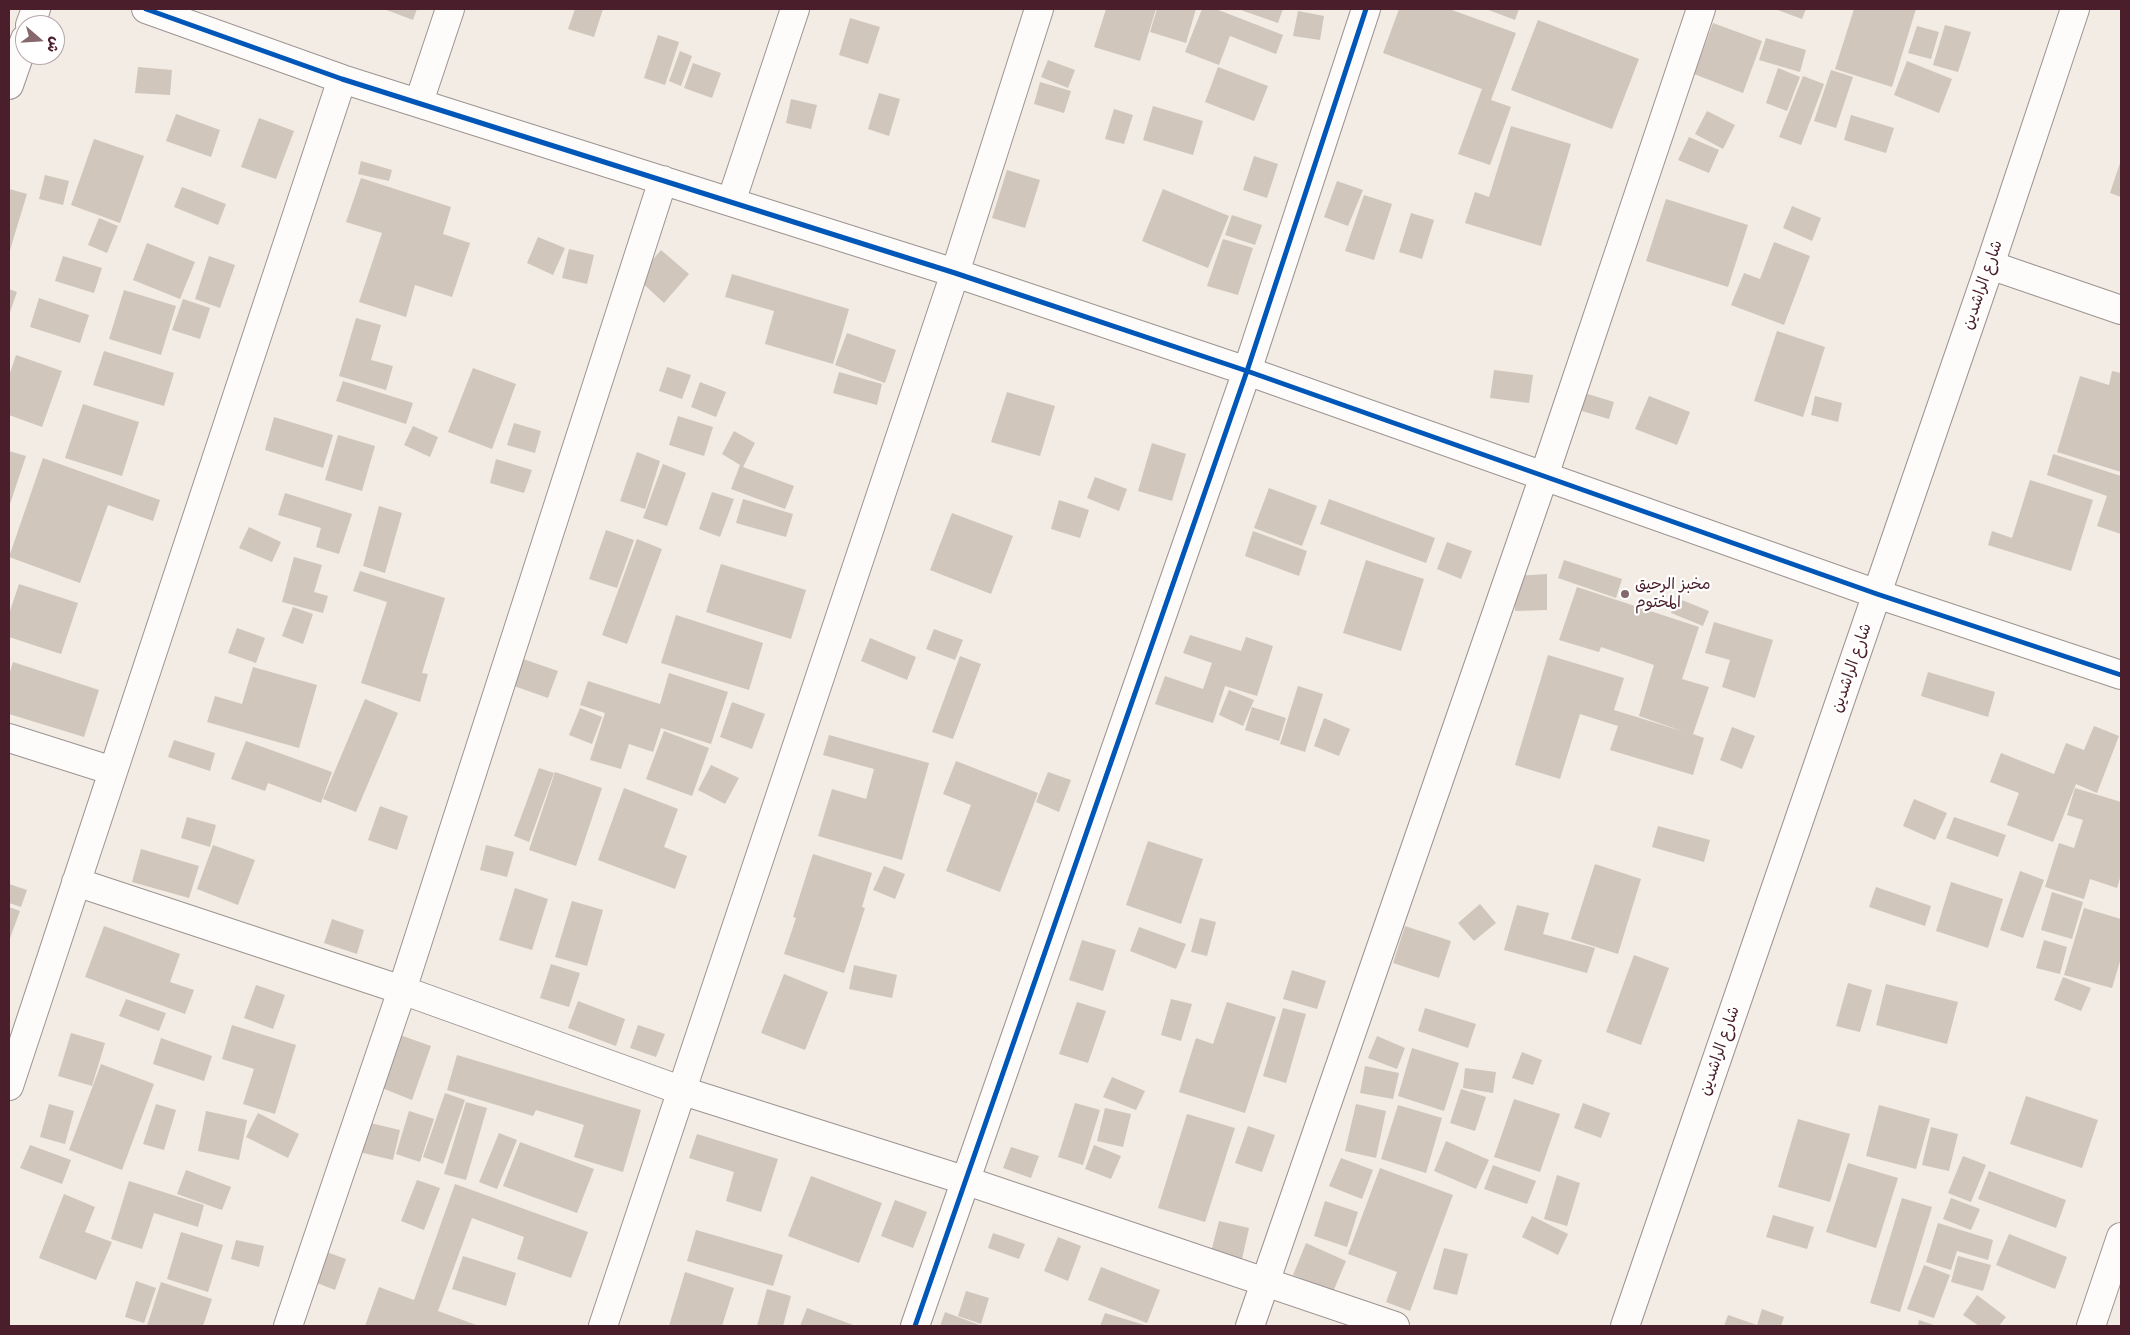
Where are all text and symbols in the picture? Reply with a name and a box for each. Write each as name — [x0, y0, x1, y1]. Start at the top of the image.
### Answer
north arrow — [15, 15, 65, 65]
text: ش — [39, 33, 68, 56]
street label: شارع الراشدين — [1959, 238, 2007, 332]
place label: مخبز الرحيق المختوم — [1635, 575, 1711, 613]
marker: مخبز الرحيق المختوم — [1619, 588, 1631, 600]
street label: شارع الراشدين — [1828, 621, 1876, 715]
street label: شارع الراشدين — [1696, 1004, 1744, 1098]

